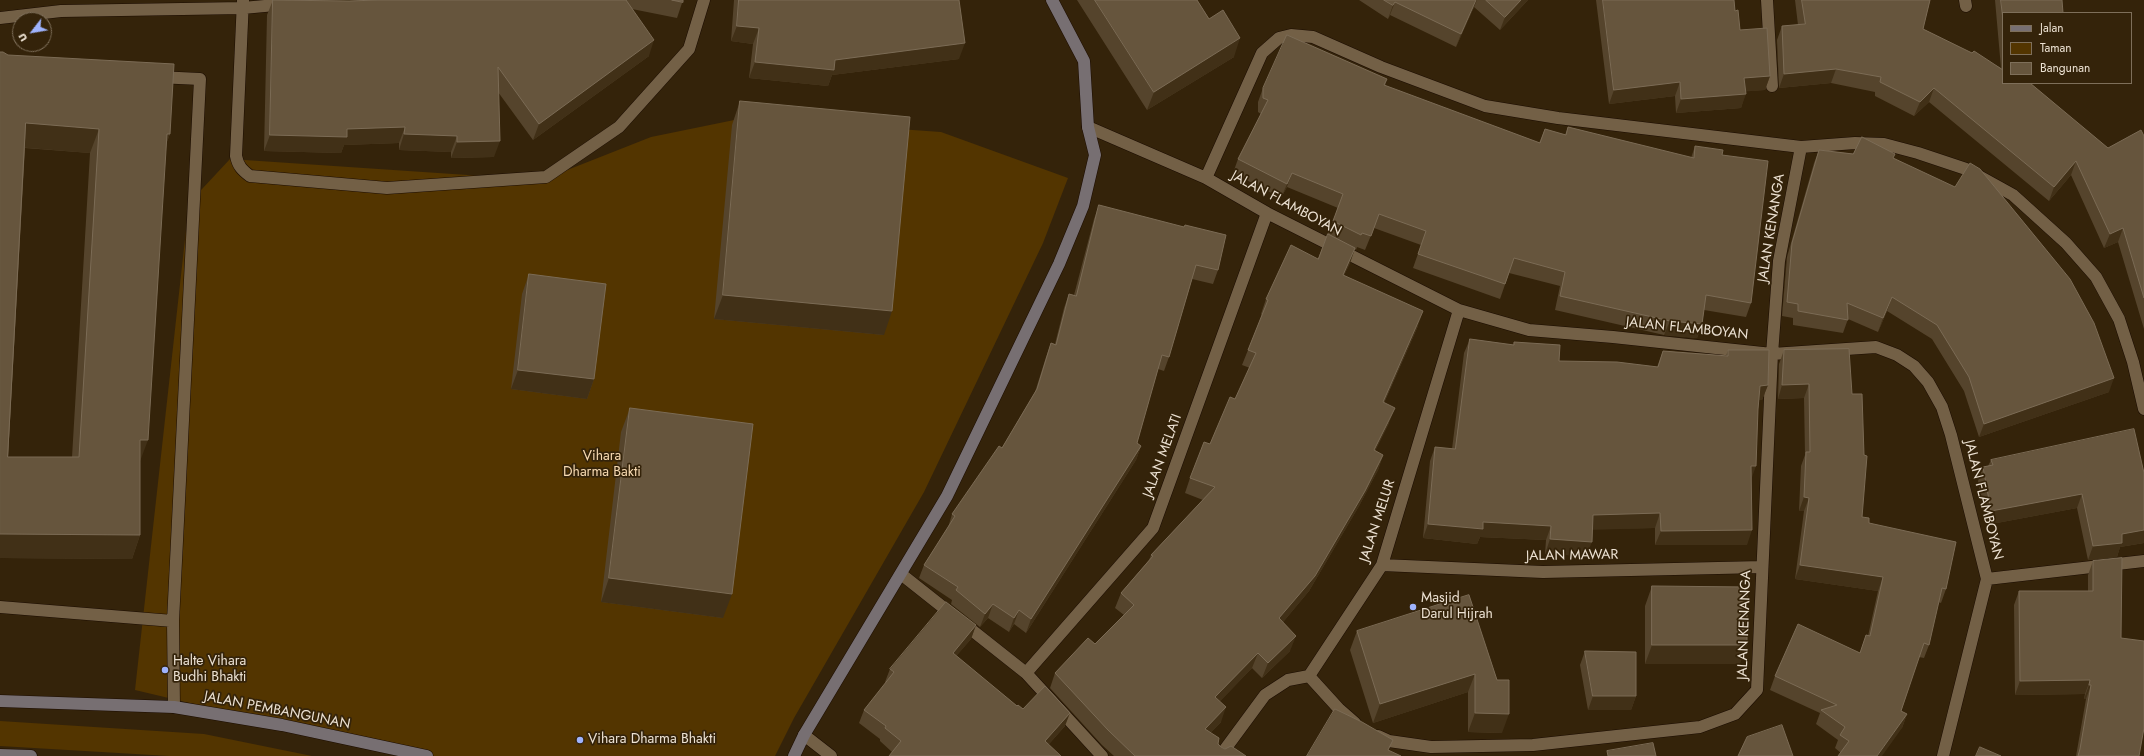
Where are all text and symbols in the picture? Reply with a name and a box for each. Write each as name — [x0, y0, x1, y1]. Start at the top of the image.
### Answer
north arrow — [12, 12, 52, 52]
legend — [2002, 12, 2132, 84]
text: Jalan — [2040, 19, 2063, 37]
text: U — [14, 30, 31, 45]
text: Taman — [2040, 39, 2072, 57]
text: Bangunan — [2040, 59, 2090, 77]
street label: JALAN FLAMBOYAN — [1228, 168, 1344, 240]
street label: JALAN KENANGA — [1755, 172, 1789, 284]
street label: JALAN FLAMBOYAN — [1625, 314, 1749, 344]
street label: JALAN MELATI — [1140, 412, 1186, 500]
street label: JALAN FLAMBOYAN — [1960, 438, 2006, 562]
park label: Vihara Dharma Bakti — [563, 449, 641, 482]
street label: JALAN MELUR — [1357, 478, 1399, 564]
street label: JALAN MAWAR — [1526, 547, 1618, 565]
street label: JALAN KENANGA — [1735, 570, 1755, 680]
place label: Masjid Darul Hijrah — [1421, 591, 1493, 624]
marker: Masjid Darul Hijrah — [1408, 602, 1418, 612]
place label: Halte Vihara Budhi Bhakti — [173, 654, 246, 686]
marker: Halte Vihara Budhi Bhakti — [160, 665, 170, 675]
street label: JALAN PEMBANGUNAN — [202, 689, 352, 733]
place label: Vihara Dharma Bhakti — [588, 732, 716, 748]
marker: Vihara Dharma Bhakti — [575, 735, 585, 745]

